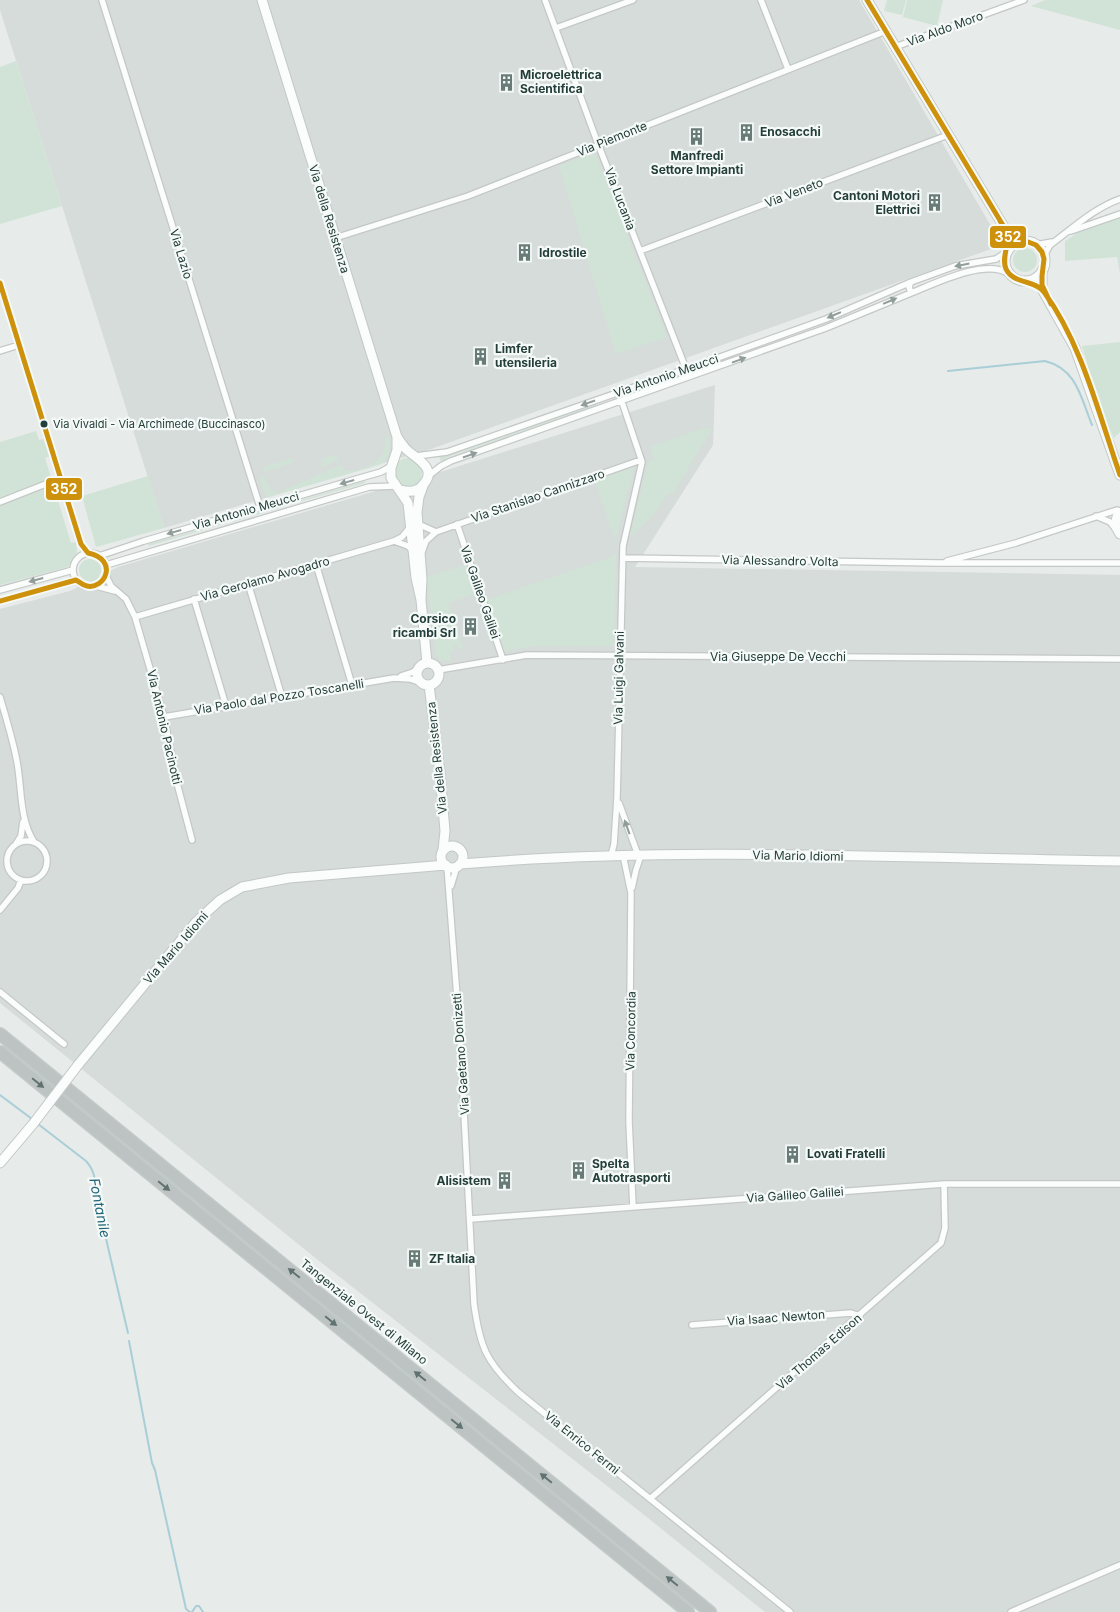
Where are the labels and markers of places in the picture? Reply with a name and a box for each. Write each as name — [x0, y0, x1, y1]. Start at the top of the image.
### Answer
place label: Microelettrica Scientifica — [520, 67, 602, 96]
building icon: Microelettrica Scientifica — [496, 72, 516, 92]
building icon: Enosacchi — [736, 122, 756, 142]
place label: Enosacchi — [760, 124, 821, 139]
building icon: Manfredi Settore Impianti — [687, 127, 707, 147]
place label: Manfredi Settore Impianti — [651, 148, 743, 177]
place label: Cantoni Motori Elettrici — [833, 188, 920, 217]
building icon: Cantoni Motori Elettrici — [924, 193, 944, 213]
building icon: Idrostile — [515, 243, 535, 263]
place label: Idrostile — [539, 245, 587, 260]
place label: Limfer utensileria — [495, 341, 557, 370]
building icon: Limfer utensileria — [471, 346, 491, 366]
place label: Via Vivaldi - Via Archimede (Buccinasco) — [53, 417, 265, 431]
marker: Via Vivaldi - Via Archimede (Buccinasco) — [39, 419, 49, 429]
place label: Corsico ricambi Srl — [393, 611, 456, 640]
building icon: Corsico ricambi Srl — [460, 616, 480, 636]
building icon: Lovati Fratelli — [783, 1144, 803, 1164]
place label: Lovati Fratelli — [807, 1146, 885, 1161]
place label: Spelta Autotrasporti — [592, 1156, 671, 1185]
building icon: Spelta Autotrasporti — [568, 1161, 588, 1181]
building icon: Alisistem — [495, 1171, 515, 1191]
place label: Alisistem — [436, 1173, 491, 1188]
building icon: ZF Italia — [405, 1249, 425, 1269]
place label: ZF Italia — [429, 1251, 475, 1266]

